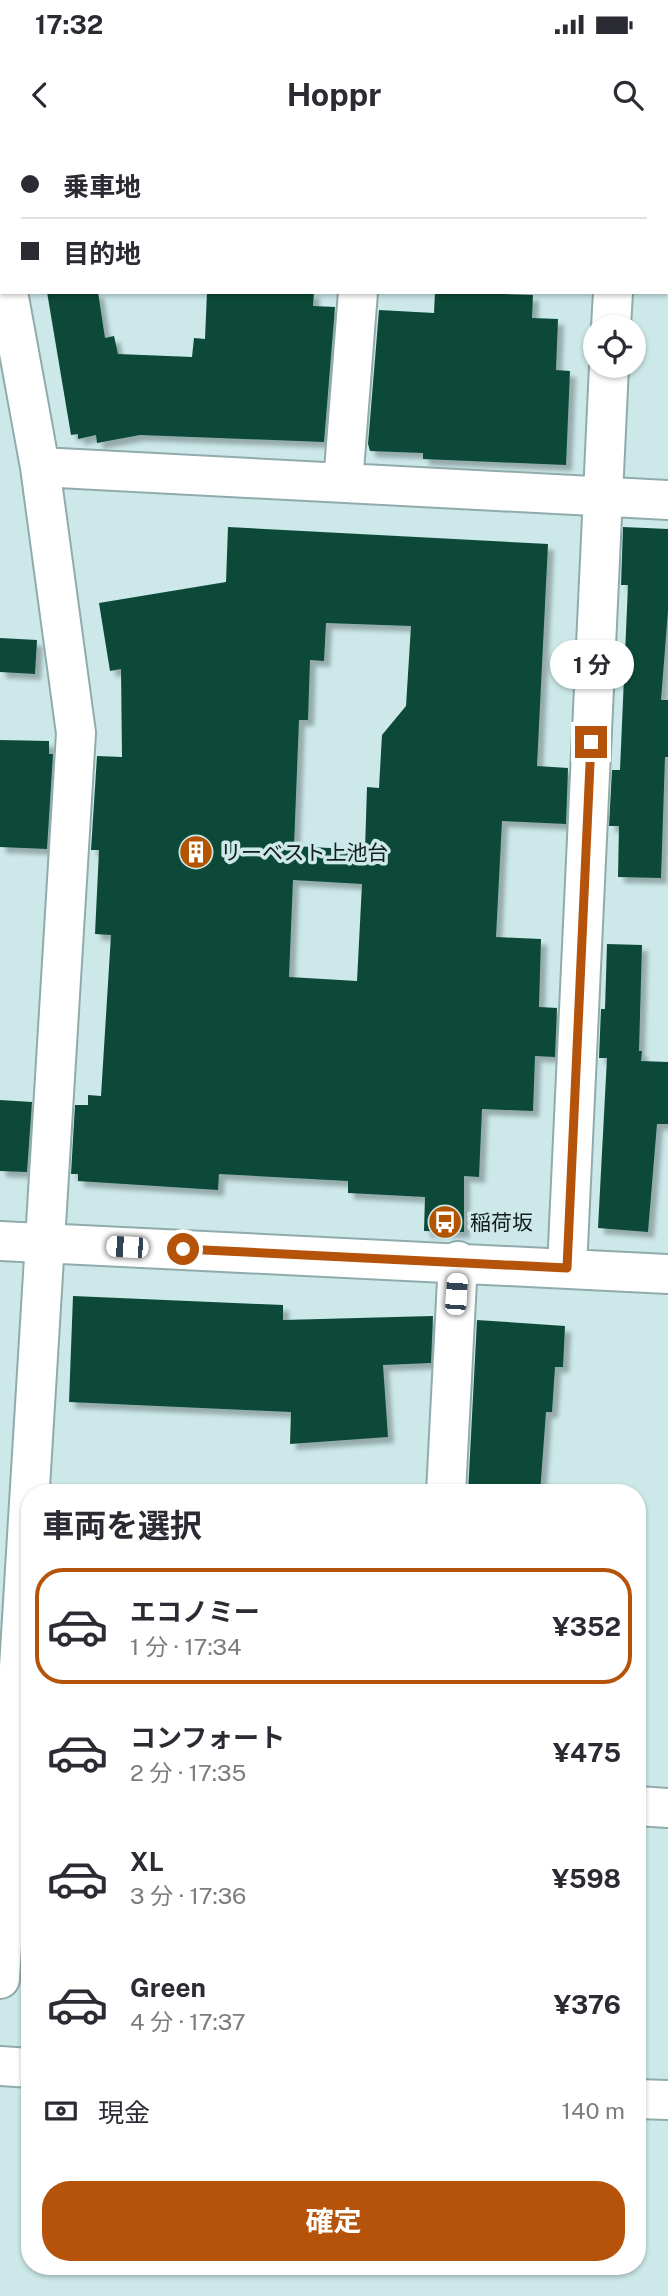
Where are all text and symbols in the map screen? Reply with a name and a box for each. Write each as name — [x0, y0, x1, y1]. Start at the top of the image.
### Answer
text: 17:32 — [35, 9, 103, 40]
icon: back — [21, 76, 59, 114]
text: Hoppr — [287, 76, 381, 113]
icon: search — [609, 76, 647, 114]
text: 乗車地 — [63, 171, 141, 202]
text: 目的地 — [63, 238, 141, 269]
map controls — [583, 315, 646, 378]
button: locate — [583, 315, 646, 378]
callout: 1 分 — [549, 640, 633, 690]
text: 1 分 — [573, 651, 611, 678]
route end — [575, 726, 607, 758]
building icon: リーベスト上池台 — [177, 833, 215, 871]
place label: リーベスト上池台 — [220, 840, 388, 865]
bus stop icon: 稲荷坂 — [426, 1203, 464, 1241]
place label: 稲荷坂 — [470, 1210, 533, 1235]
route start — [167, 1233, 199, 1265]
car — [106, 1235, 149, 1259]
car — [445, 1272, 468, 1316]
text: 車両を選択 — [42, 1507, 202, 1544]
icon: car — [46, 1595, 109, 1658]
text: エコノミー — [130, 1596, 260, 1627]
text: ¥352 — [553, 1611, 621, 1642]
text: 1 分 · 17:34 — [130, 1633, 242, 1660]
icon: car — [46, 1721, 109, 1784]
text: コンフォート — [130, 1722, 285, 1753]
text: ¥475 — [553, 1737, 621, 1768]
text: 2 分 · 17:35 — [130, 1759, 246, 1786]
text: XL — [130, 1846, 164, 1877]
icon: car — [46, 1847, 109, 1910]
text: ¥598 — [552, 1863, 621, 1894]
text: 3 分 · 17:36 — [130, 1882, 246, 1909]
text: Green — [130, 1972, 206, 2003]
icon: car — [46, 1973, 109, 2036]
text: ¥376 — [554, 1989, 621, 2020]
text: 4 分 · 17:37 — [130, 2008, 246, 2035]
icon: cash — [42, 2092, 80, 2130]
text: 現金 — [98, 2097, 150, 2128]
text: 140 m — [562, 2097, 625, 2124]
button: 確定 — [42, 2181, 625, 2261]

